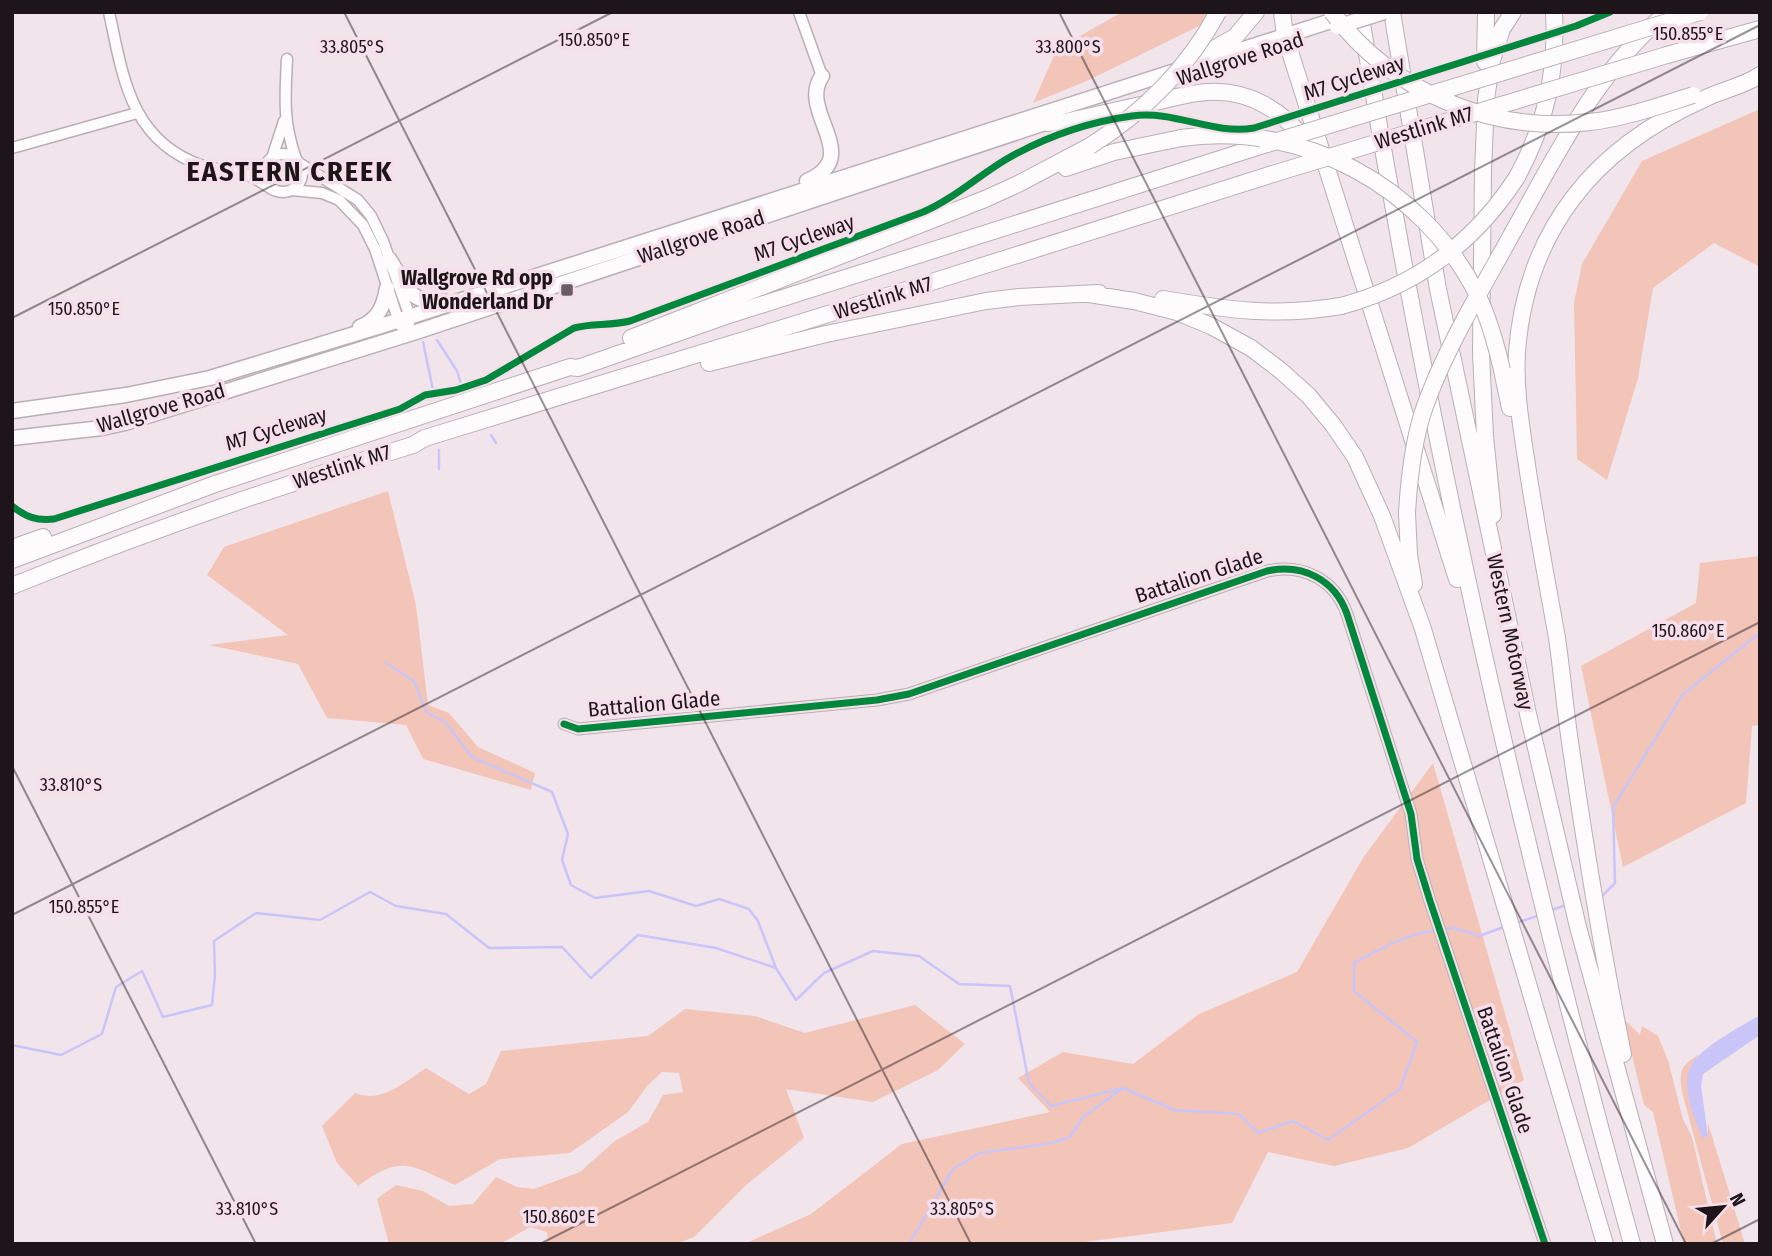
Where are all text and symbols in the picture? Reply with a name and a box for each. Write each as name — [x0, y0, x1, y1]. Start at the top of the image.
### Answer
text: 150.855°E — [1653, 23, 1723, 45]
street label: Wallgrove Road — [1173, 26, 1307, 92]
text: 150.850°E — [558, 29, 630, 51]
text: 33.805°S — [320, 36, 384, 58]
text: 33.800°S — [1035, 36, 1101, 58]
street label: M7 Cycleway — [1300, 49, 1408, 107]
street label: Westlink M7 — [1372, 101, 1476, 155]
district label: EASTERN CREEK — [187, 155, 393, 188]
street label: Wallgrove Road — [634, 204, 768, 270]
street label: M7 Cycleway — [750, 208, 858, 267]
place label: Wallgrove Rd opp Wonderland Dr — [401, 265, 553, 315]
street label: Westlink M7 — [831, 271, 935, 325]
marker: Wallgrove Rd opp Wonderland Dr — [559, 282, 575, 298]
text: 150.850°E — [48, 298, 120, 320]
street label: Wallgrove Road — [94, 377, 228, 439]
street label: M7 Cycleway — [222, 401, 330, 457]
street label: Westlink M7 — [290, 439, 394, 495]
street label: Battalion Glade — [1132, 543, 1266, 609]
street label: Western Motorway — [1481, 552, 1539, 713]
text: 150.860°E — [1652, 620, 1724, 642]
street label: Battalion Glade — [587, 685, 721, 723]
text: 33.810°S — [40, 774, 102, 796]
text: 150.855°E — [49, 896, 119, 918]
street label: Battalion Glade — [1471, 1003, 1539, 1137]
north arrow — [1688, 1172, 1758, 1242]
text: N — [1725, 1189, 1751, 1210]
text: 33.810°S — [216, 1198, 278, 1220]
text: 33.805°S — [930, 1198, 994, 1220]
text: 150.860°E — [523, 1206, 595, 1228]

